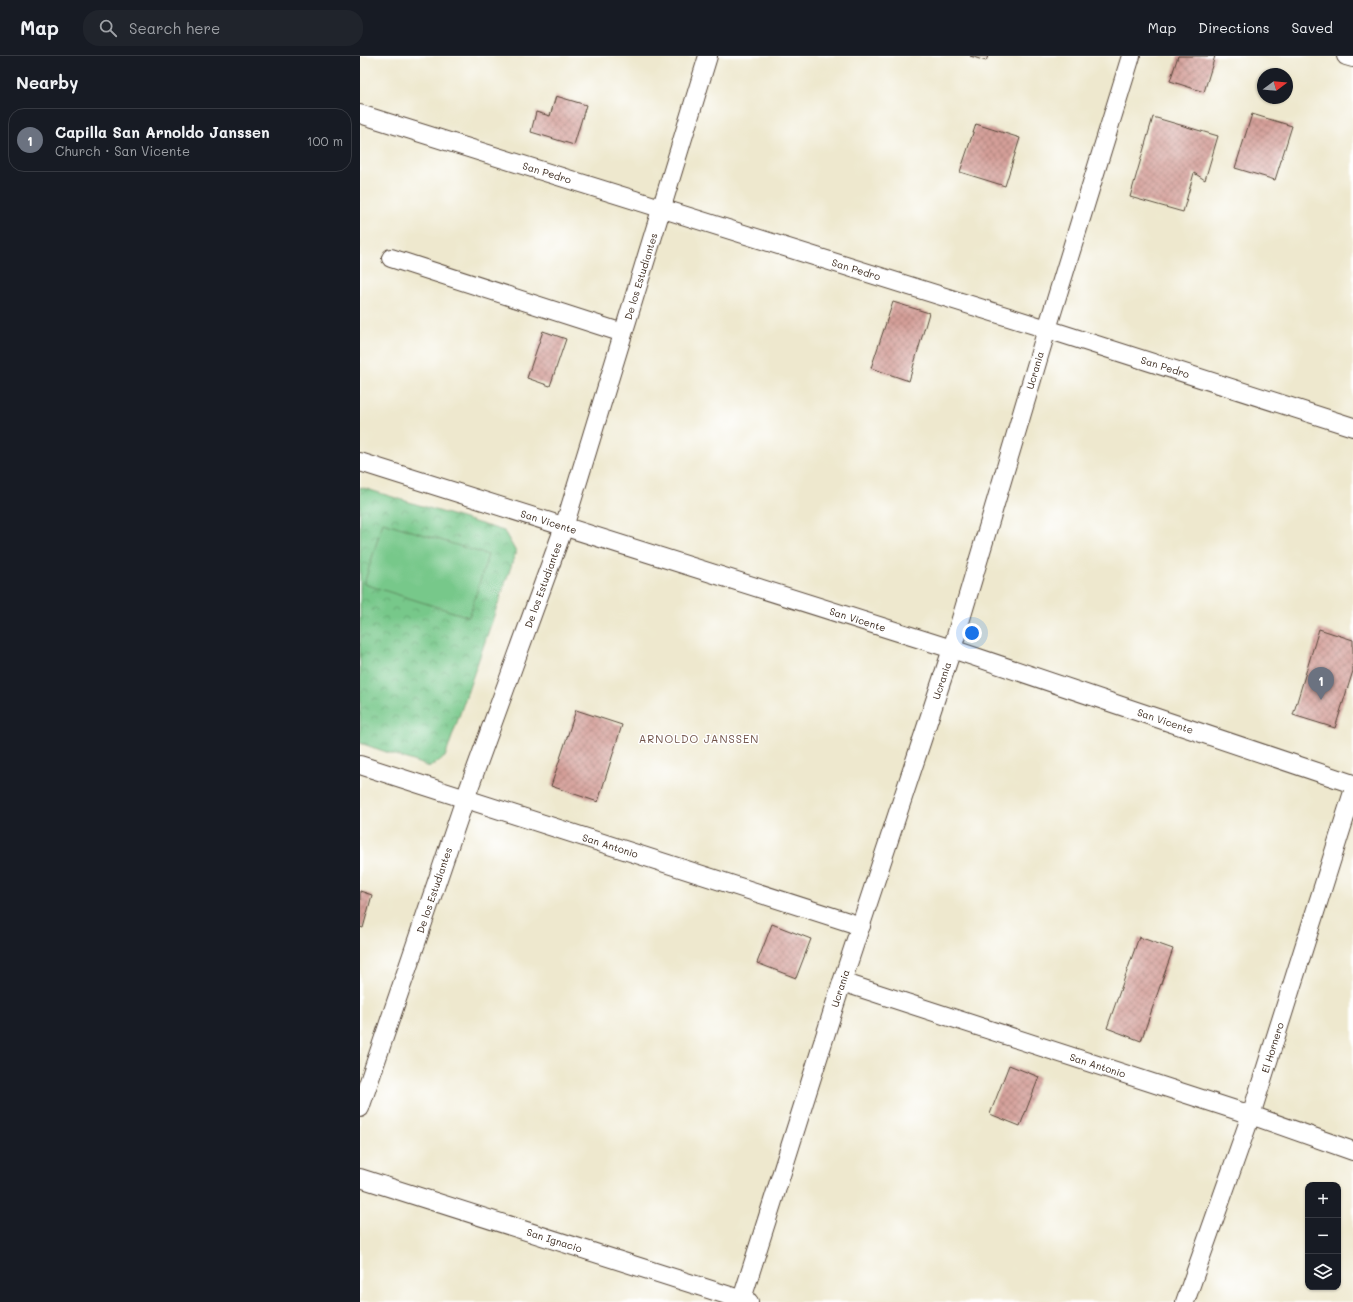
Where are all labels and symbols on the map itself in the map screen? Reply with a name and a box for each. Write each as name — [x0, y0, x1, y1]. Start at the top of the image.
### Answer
north arrow — [1257, 68, 1293, 104]
street label: San Pedro — [521, 158, 573, 187]
street label: De los Estudiantes — [621, 231, 661, 321]
street label: San Pedro — [830, 255, 882, 284]
street label: Ucrania — [1023, 350, 1047, 391]
street label: San Pedro — [1139, 353, 1191, 381]
street label: San Vicente — [519, 506, 579, 537]
street label: De los Estudiantes — [521, 540, 565, 630]
street label: San Vicente — [828, 604, 888, 635]
your location — [962, 623, 982, 643]
street label: Ucrania — [929, 660, 954, 701]
pin: 1 — [1308, 667, 1334, 700]
street label: San Vicente — [1136, 705, 1195, 737]
district label: ARNOLDO JANSSEN — [639, 731, 759, 746]
street label: San Antonio — [581, 830, 640, 861]
street label: De los Estudiantes — [413, 845, 455, 935]
street label: Ucrania — [828, 968, 853, 1009]
street label: El Hornero — [1258, 1020, 1287, 1075]
street label: San Antonio — [1068, 1050, 1128, 1081]
street label: San Ignacio — [525, 1225, 584, 1255]

